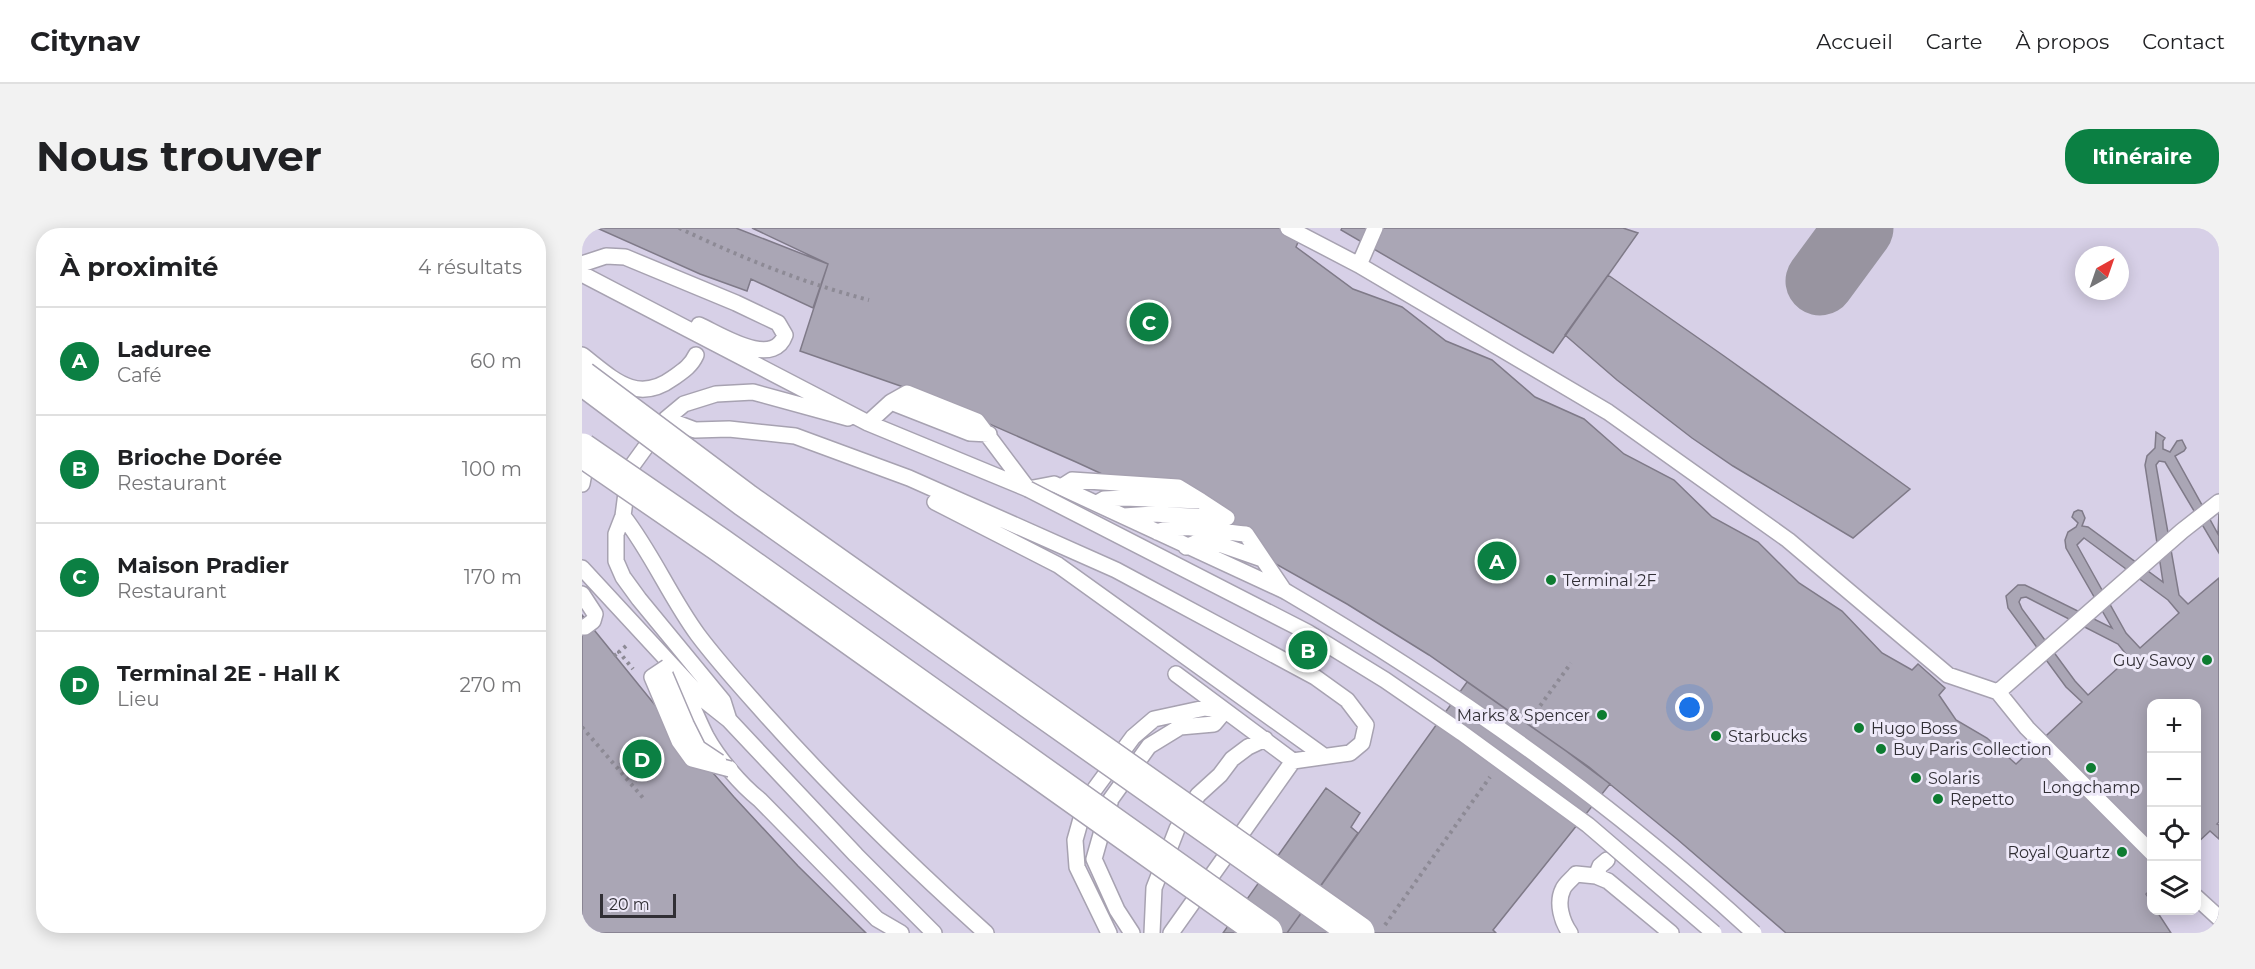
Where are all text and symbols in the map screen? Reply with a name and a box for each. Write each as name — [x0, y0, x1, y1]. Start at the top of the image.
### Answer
text: Citynav — [30, 24, 140, 58]
text: Accueil — [1816, 29, 1893, 54]
text: Carte — [1926, 29, 1982, 54]
text: À propos — [2015, 29, 2109, 54]
text: Contact — [2142, 29, 2225, 54]
button: Itinéraire — [2065, 129, 2219, 184]
text: Nous trouver — [36, 130, 322, 182]
north arrow — [2075, 246, 2129, 300]
text: À proximité — [60, 251, 219, 283]
text: 4 résultats — [418, 255, 522, 279]
pin: C — [1130, 300, 1168, 344]
text: Laduree — [117, 336, 211, 363]
text: A — [72, 349, 87, 373]
text: 60 m — [470, 349, 522, 373]
text: Café — [117, 363, 162, 387]
text: Brioche Dorée — [117, 444, 282, 471]
text: B — [72, 457, 87, 481]
text: 100 m — [462, 457, 522, 481]
text: Restaurant — [117, 471, 227, 495]
pin: A — [1478, 538, 1516, 584]
text: Maison Pradier — [117, 552, 289, 579]
text: C — [72, 565, 87, 589]
text: 170 m — [464, 565, 522, 589]
place label: Terminal 2F — [1563, 571, 1657, 590]
marker: Terminal 2F — [1544, 573, 1558, 587]
text: Restaurant — [117, 579, 227, 603]
pin: B — [1288, 628, 1328, 672]
place label: Guy Savoy — [2113, 651, 2195, 670]
marker: Guy Savoy — [2200, 653, 2214, 667]
text: Terminal 2E - Hall K — [117, 660, 340, 687]
text: D — [71, 673, 88, 697]
text: 270 m — [460, 673, 522, 697]
text: Lieu — [117, 687, 160, 711]
your location — [1675, 693, 1704, 722]
map controls — [2147, 699, 2201, 915]
button: + — [2147, 699, 2201, 753]
place label: Marks & Spencer — [1457, 706, 1590, 725]
marker: Marks & Spencer — [1595, 708, 1609, 722]
place label: Hugo Boss — [1871, 719, 1958, 738]
marker: Hugo Boss — [1852, 721, 1866, 735]
place label: Starbucks — [1728, 727, 1808, 746]
marker: Starbucks — [1709, 729, 1723, 743]
pin: D — [622, 736, 662, 782]
place label: Buy Paris Collection — [1893, 740, 2052, 759]
marker: Buy Paris Collection — [1874, 742, 1888, 756]
button: − — [2147, 753, 2201, 807]
marker: Longchamp — [2084, 761, 2098, 775]
place label: Solaris — [1928, 769, 1980, 788]
marker: Solaris — [1909, 771, 1923, 785]
place label: Longchamp — [2042, 778, 2140, 797]
place label: Repetto — [1950, 790, 2014, 809]
marker: Repetto — [1931, 792, 1945, 806]
button: locate — [2147, 807, 2201, 861]
place label: Royal Quartz — [2007, 843, 2110, 862]
marker: Royal Quartz — [2115, 845, 2129, 859]
button: layers — [2147, 861, 2201, 915]
scale bar — [600, 891, 676, 918]
text: 20 m — [609, 895, 650, 914]

